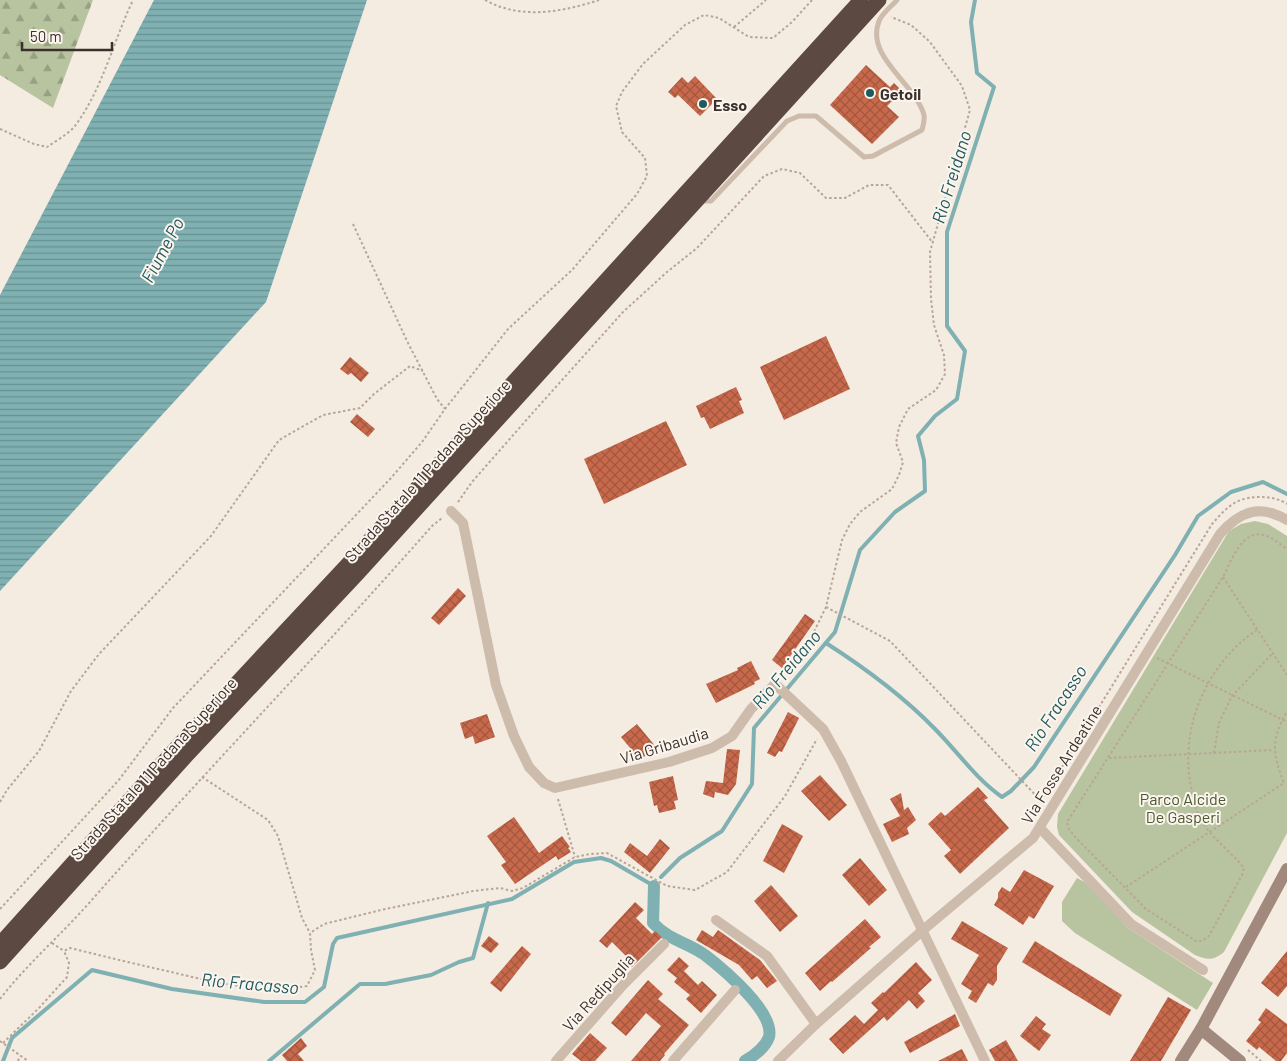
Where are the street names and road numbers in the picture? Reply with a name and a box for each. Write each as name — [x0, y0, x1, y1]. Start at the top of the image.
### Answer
street label: Strada Statale 11 Padana Superiore — [340, 375, 514, 565]
street label: Strada Statale 11 Padana Superiore — [66, 673, 240, 863]
street label: Via Fosse Ardeatine — [1017, 701, 1105, 827]
street label: Via Gribaudia — [618, 723, 710, 767]
street label: Via Redipuglia — [558, 949, 638, 1035]

